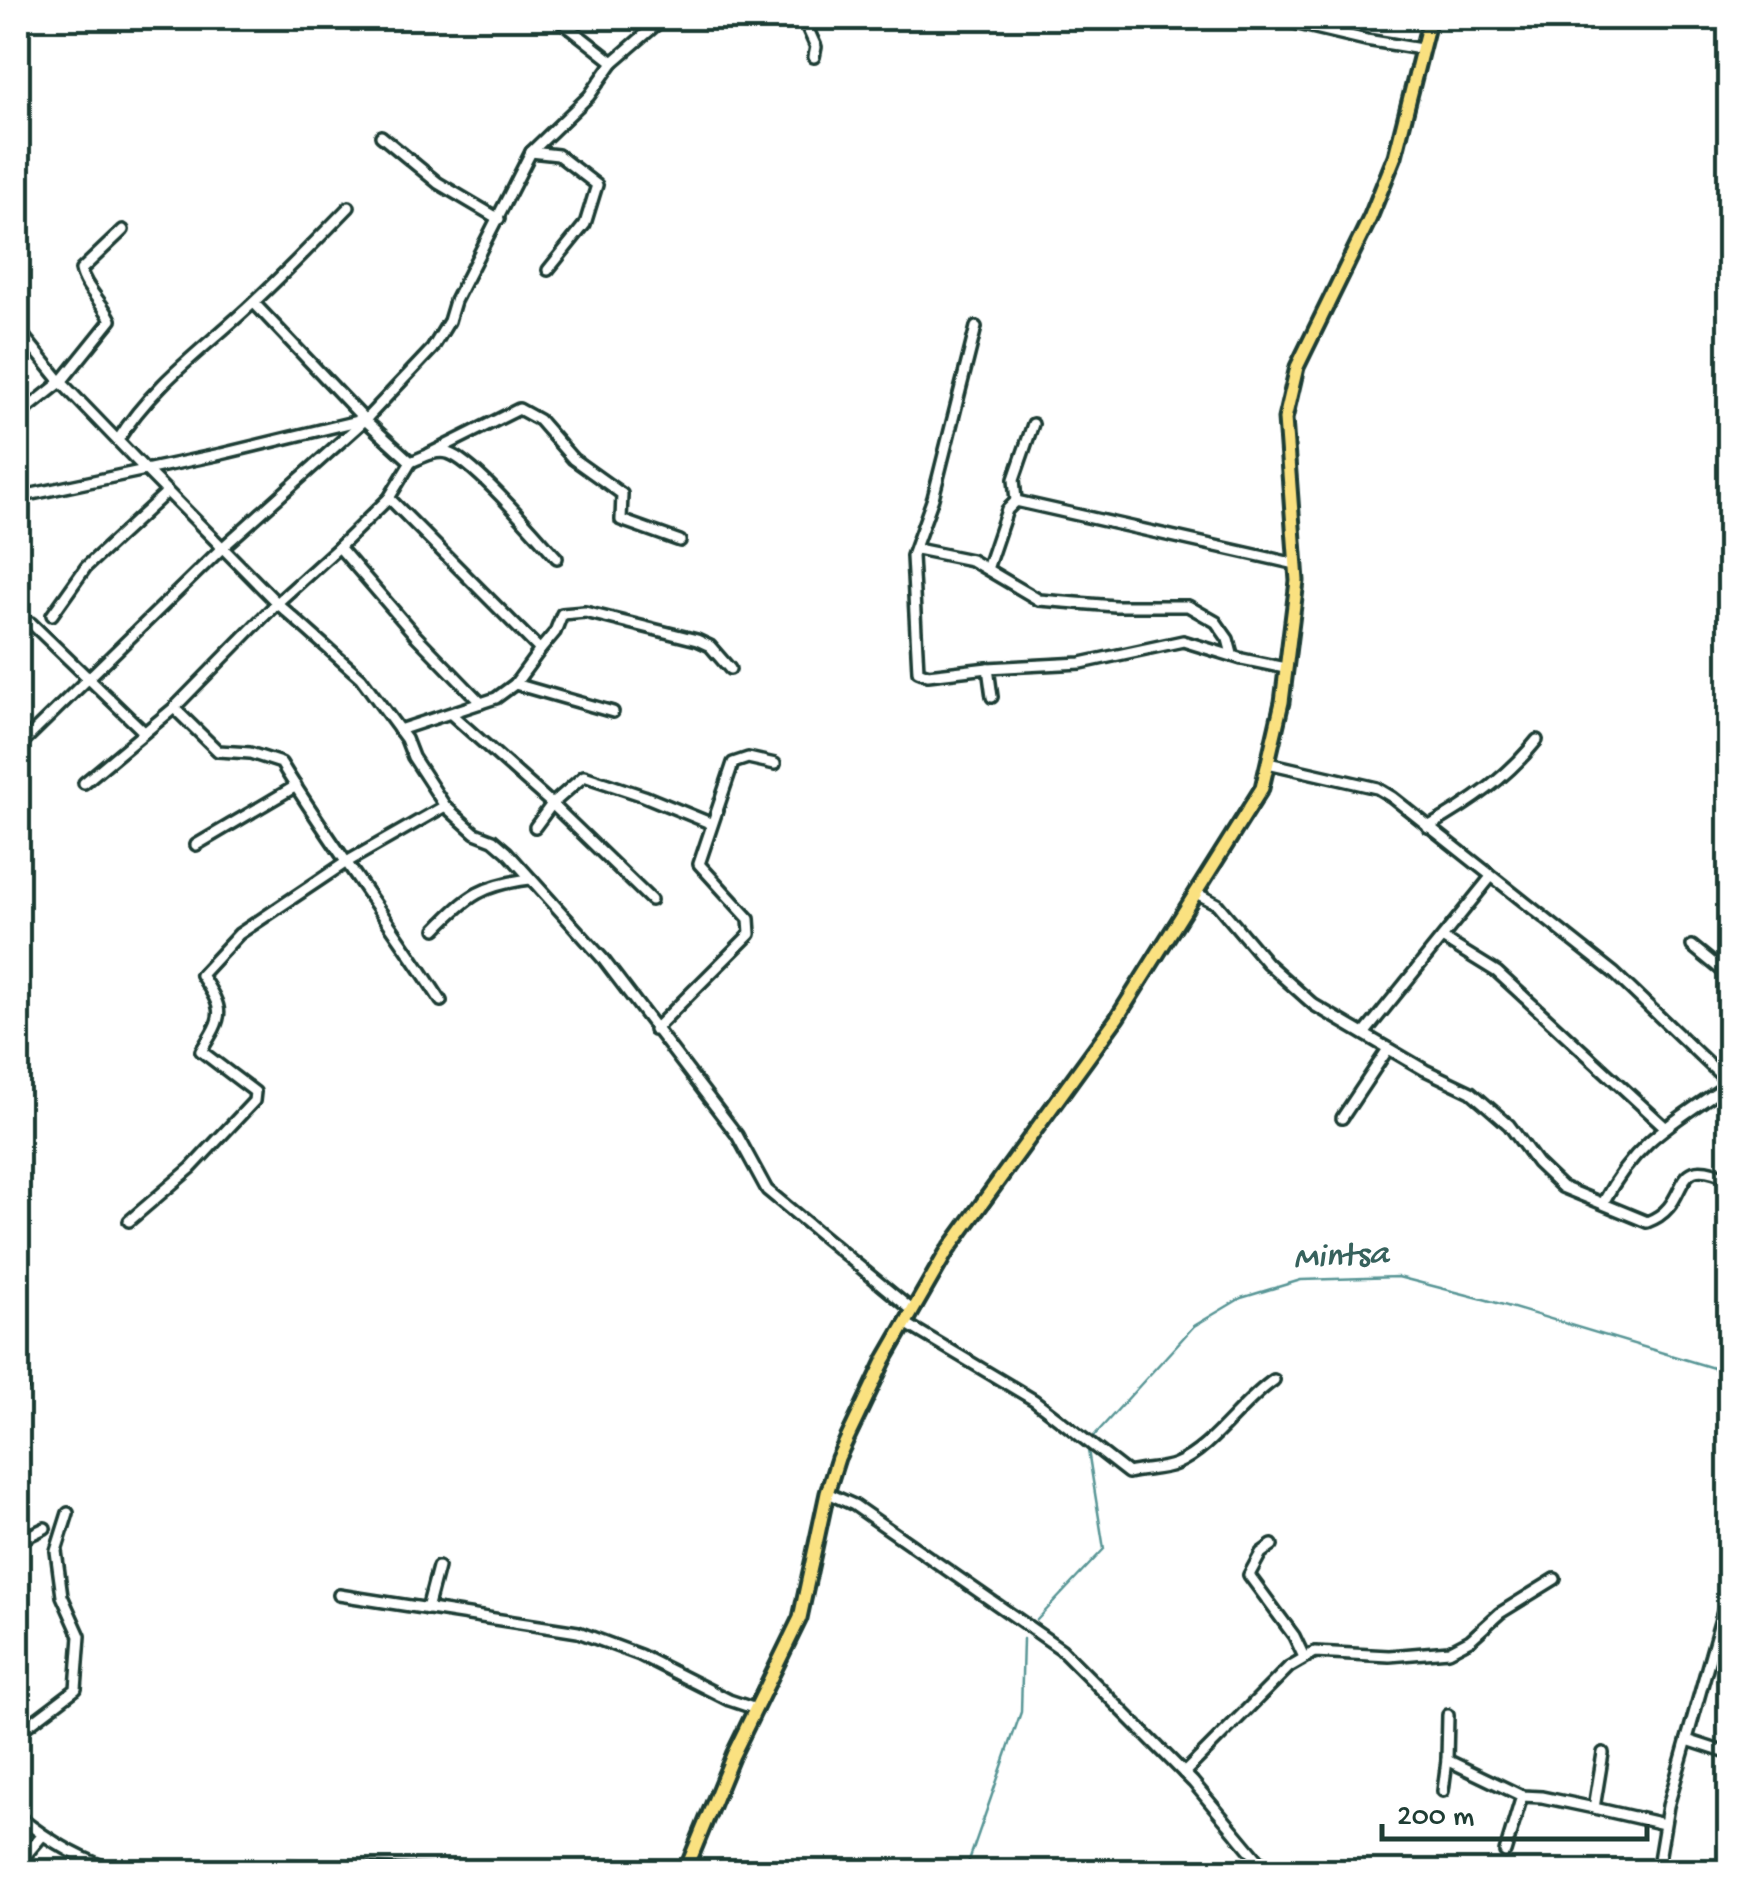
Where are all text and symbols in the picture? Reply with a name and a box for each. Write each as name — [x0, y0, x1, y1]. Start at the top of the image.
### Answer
water label: Mintsa — [1292, 1235, 1392, 1281]
scale bar — [1382, 1779, 1647, 1841]
text: 200 m — [1397, 1801, 1474, 1836]

